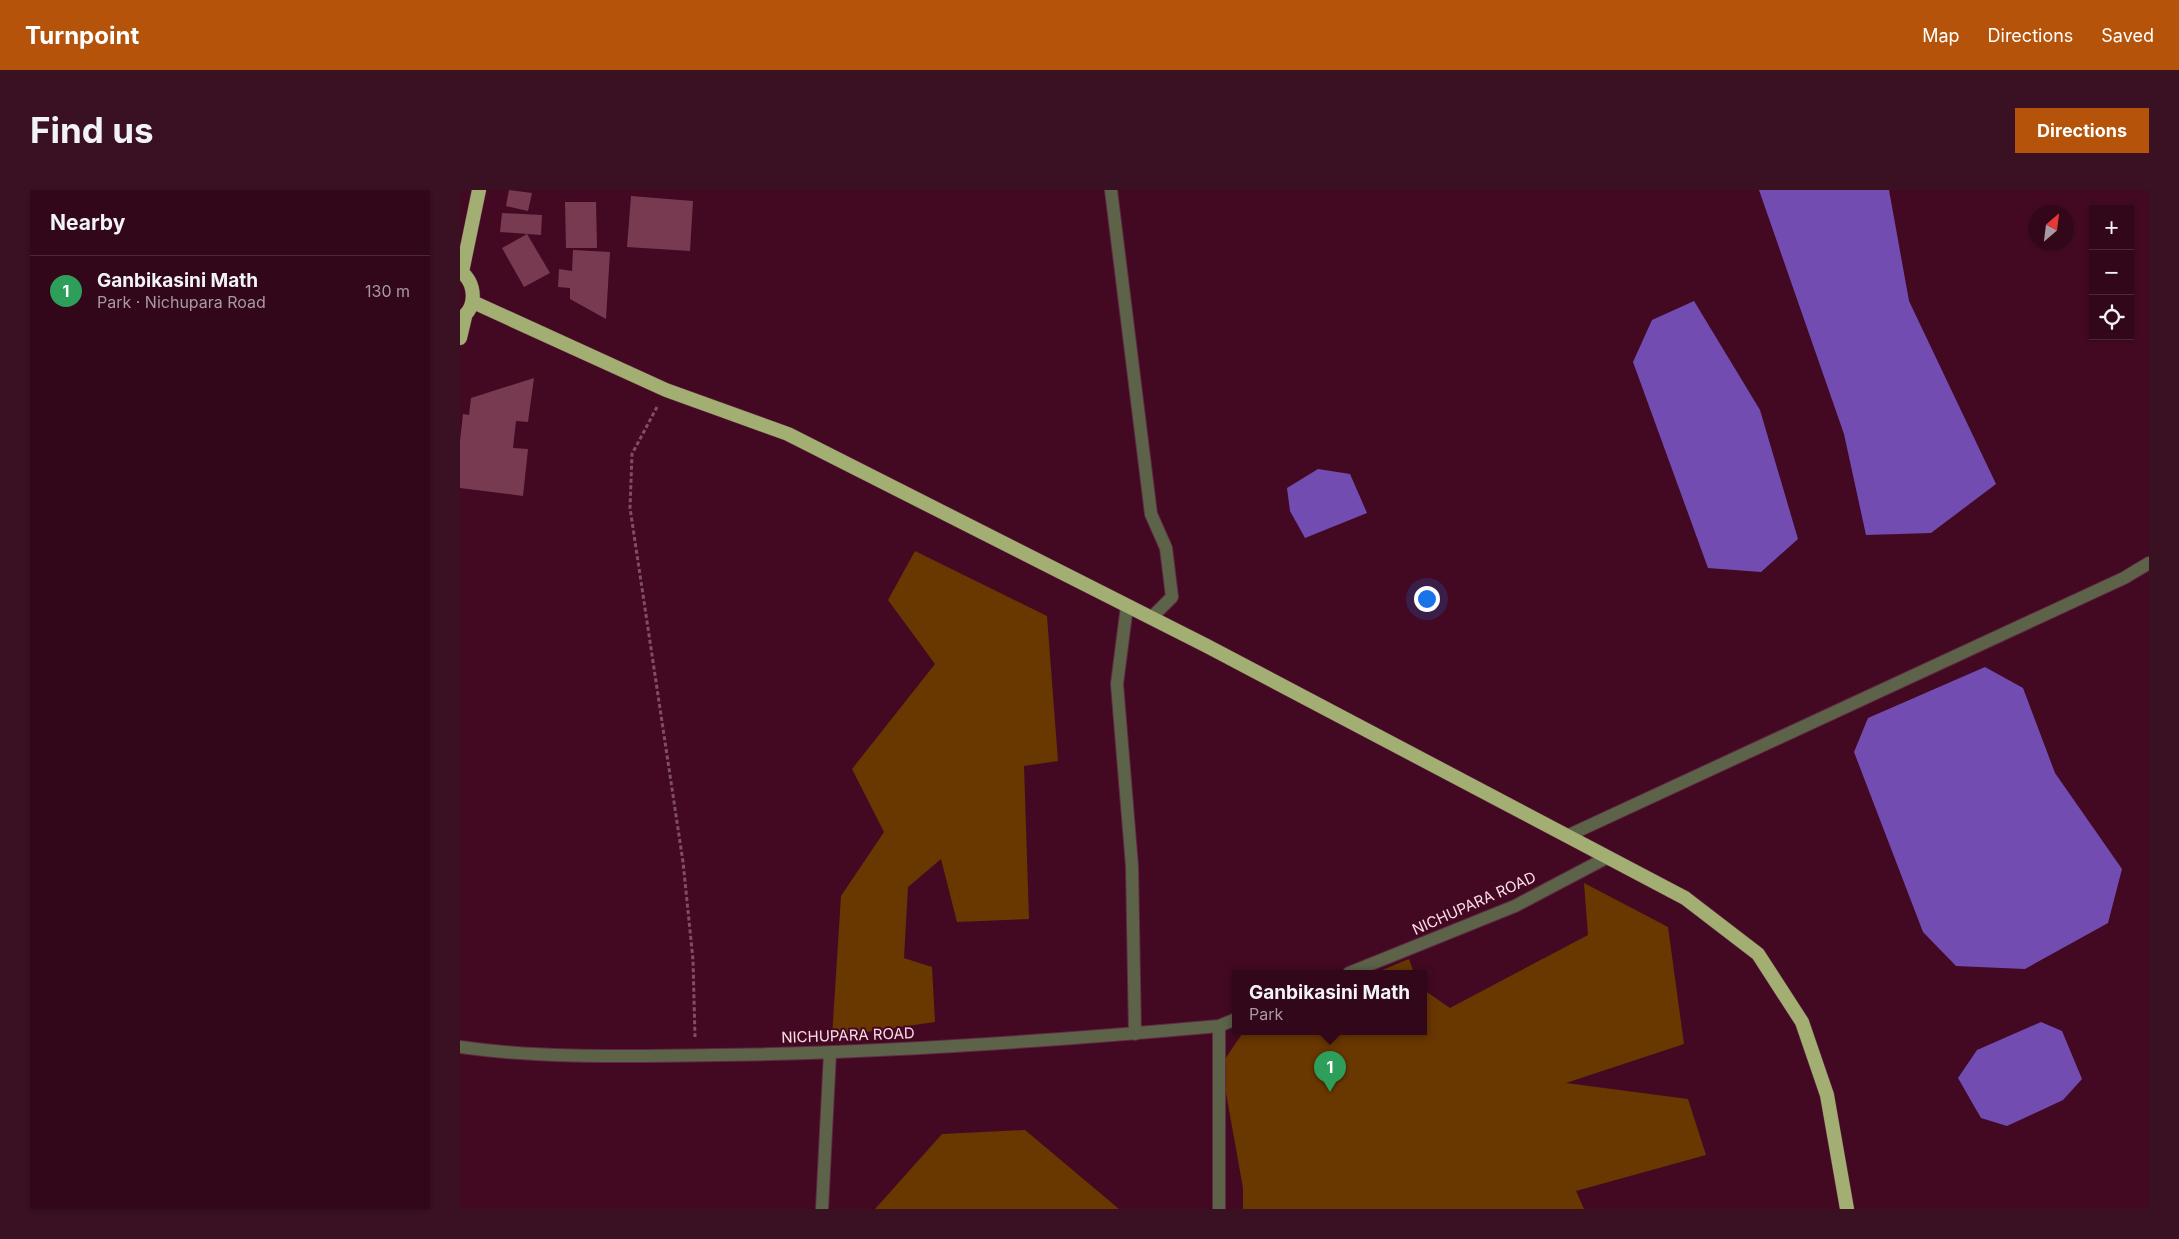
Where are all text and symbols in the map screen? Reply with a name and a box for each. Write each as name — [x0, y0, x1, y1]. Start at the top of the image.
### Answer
text: Turnpoint — [25, 21, 139, 50]
text: Map — [1922, 25, 1960, 46]
text: Directions — [1988, 25, 2073, 46]
text: Saved — [2101, 25, 2154, 46]
button: Directions — [2015, 108, 2149, 153]
text: Find us — [30, 109, 154, 151]
north arrow — [2029, 205, 2074, 250]
map controls — [2089, 205, 2134, 340]
button: + — [2089, 205, 2134, 250]
text: Nearby — [50, 210, 125, 235]
button: − — [2089, 250, 2134, 295]
text: Ganbikasini Math — [97, 269, 258, 292]
text: 1 — [63, 281, 69, 301]
text: 130 m — [365, 281, 410, 301]
text: Park · Nichupara Road — [97, 292, 266, 312]
button: locate — [2089, 295, 2134, 340]
your location — [1414, 586, 1440, 612]
street label: NICHUPARA ROAD — [1409, 867, 1539, 939]
popup — [1232, 970, 1427, 1035]
text: Ganbikasini Math — [1249, 981, 1410, 1004]
text: Park — [1249, 1004, 1283, 1024]
street label: NICHUPARA ROAD — [781, 1023, 915, 1047]
pin: 1 — [1314, 1051, 1346, 1092]

